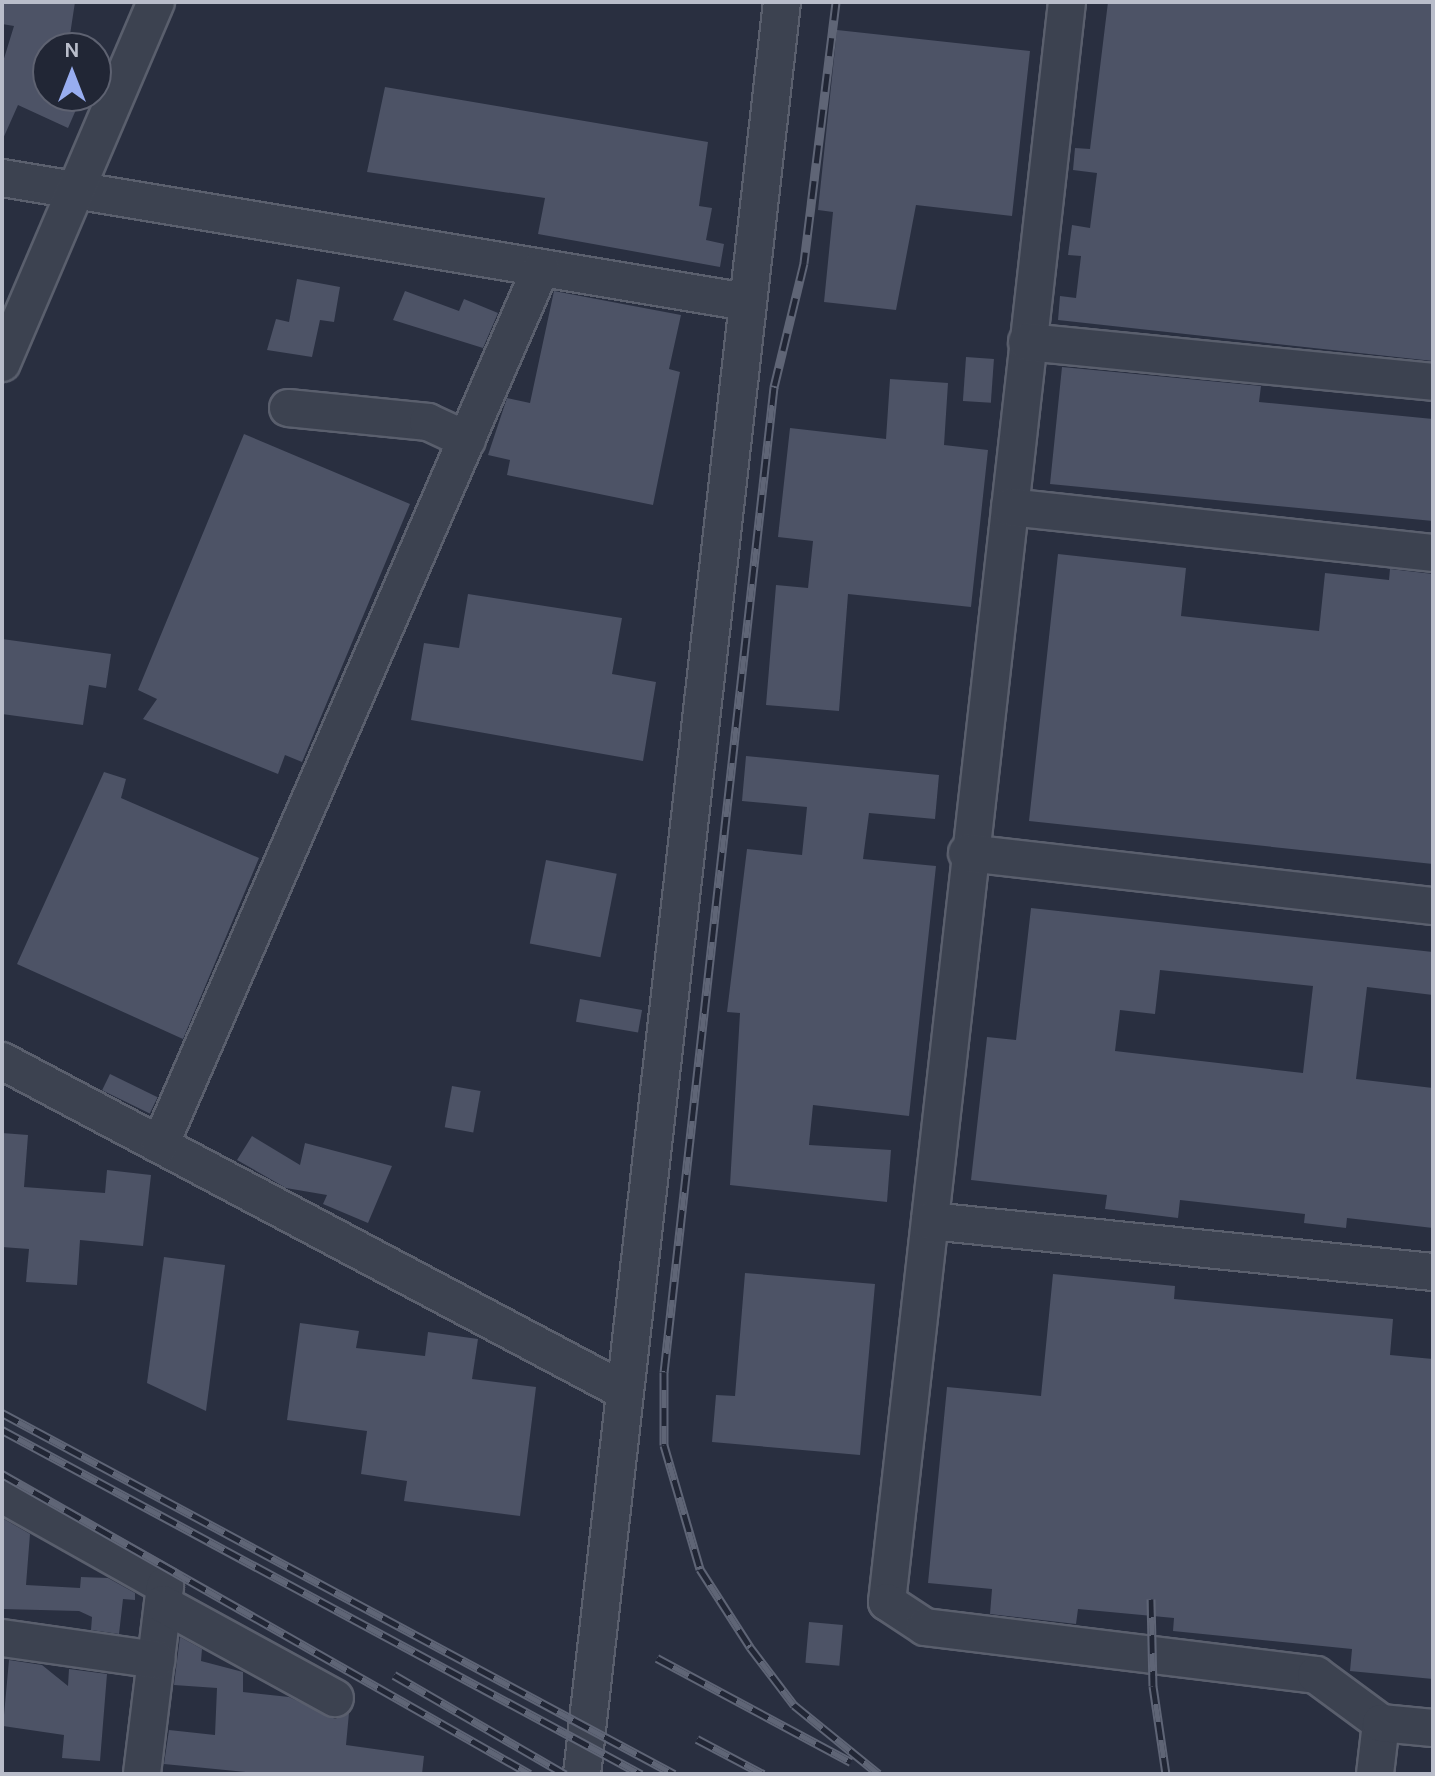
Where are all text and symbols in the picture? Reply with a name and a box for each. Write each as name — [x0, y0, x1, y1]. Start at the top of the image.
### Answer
north arrow — [32, 32, 112, 112]
text: N — [64, 37, 80, 63]

